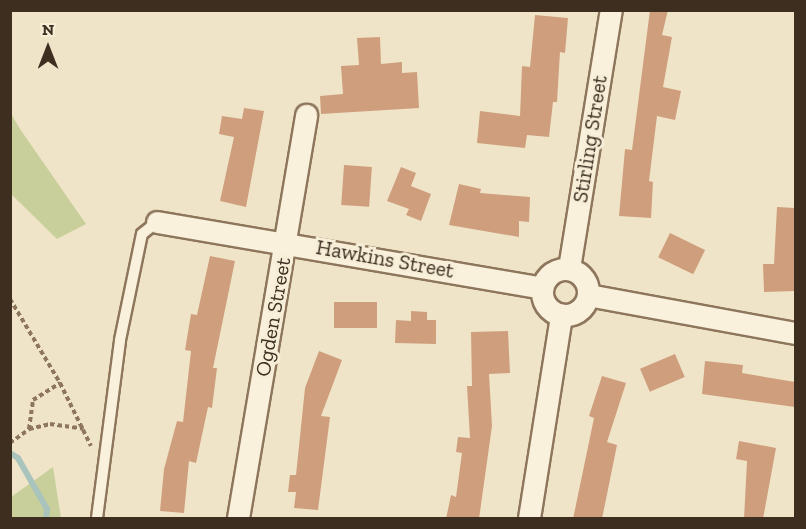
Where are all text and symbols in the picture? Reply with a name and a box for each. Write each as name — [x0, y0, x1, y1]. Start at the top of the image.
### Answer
north arrow — [18, 18, 78, 78]
text: N — [42, 20, 54, 39]
street label: Stirling Street — [567, 73, 613, 205]
street label: Hawkins Street — [314, 234, 456, 284]
street label: Ogden Street — [250, 256, 296, 378]

